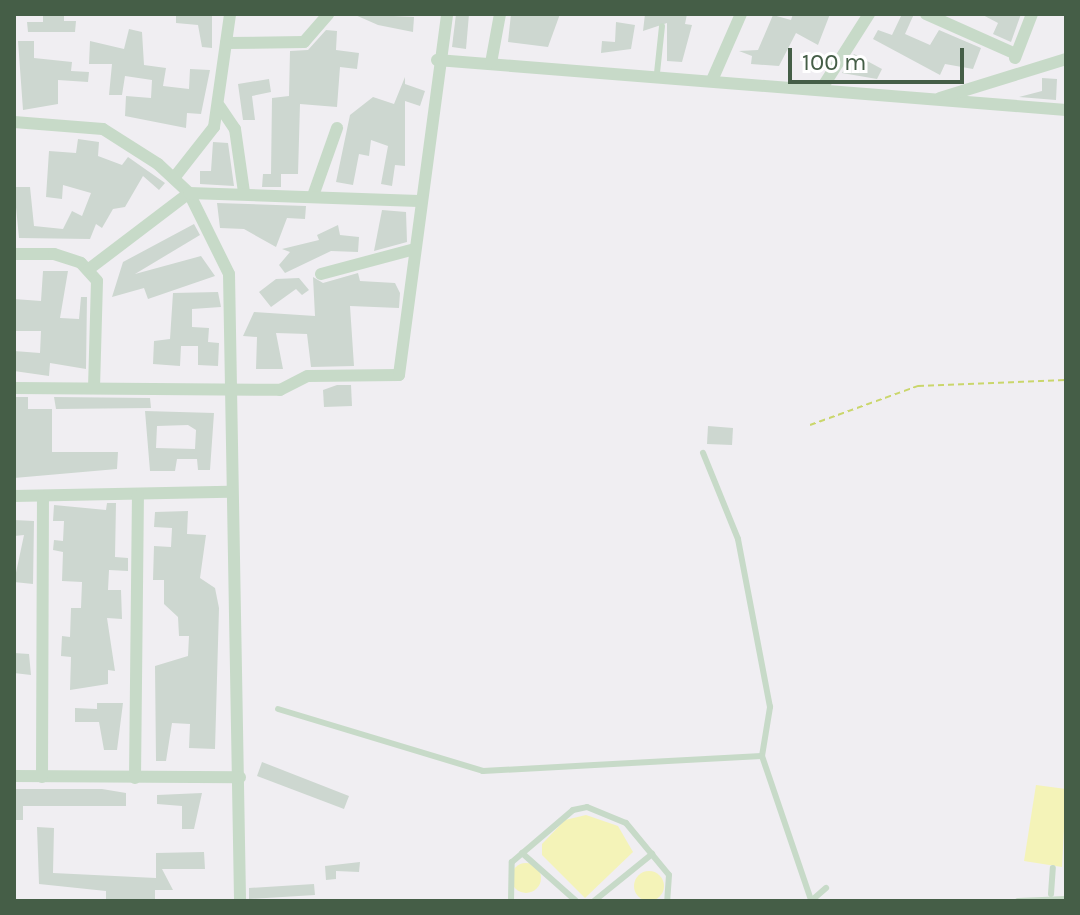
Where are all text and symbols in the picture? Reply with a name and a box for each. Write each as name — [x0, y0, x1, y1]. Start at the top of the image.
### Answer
scale bar — [792, 32, 968, 82]
text: 100 m — [802, 48, 867, 76]

